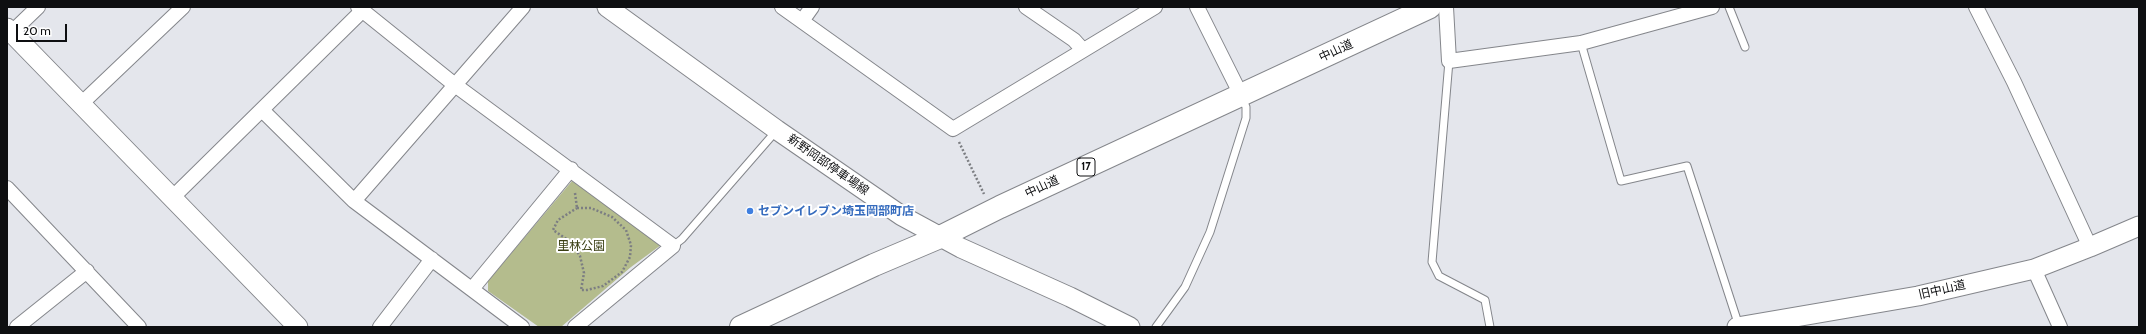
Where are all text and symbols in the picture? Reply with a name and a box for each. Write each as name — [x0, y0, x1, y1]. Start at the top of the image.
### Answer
scale bar — [18, 16, 69, 42]
text: 20 m — [23, 23, 51, 38]
street label: 中山道 — [1317, 37, 1355, 65]
street label: 新野岡部停車場線 — [785, 132, 871, 198]
road number: 17 — [1077, 158, 1095, 176]
street label: 中山道 — [1023, 173, 1061, 201]
place label: セブンイレブン埼玉岡部町店 — [758, 204, 914, 218]
marker: セブンイレブン埼玉岡部町店 — [745, 206, 755, 216]
park label: 里林公園 — [557, 239, 605, 253]
street label: 旧中山道 — [1917, 278, 1967, 302]

